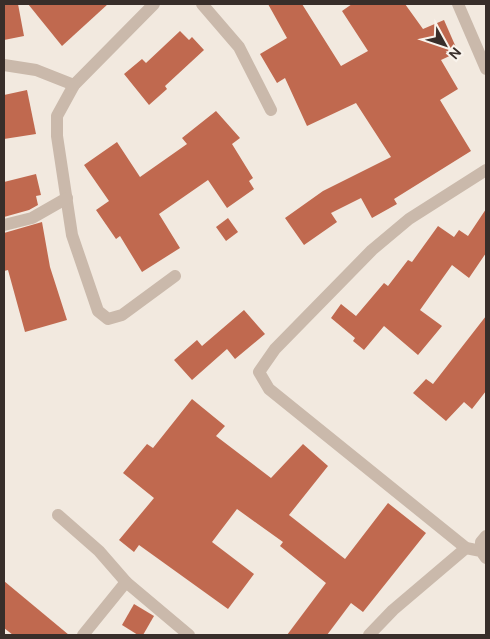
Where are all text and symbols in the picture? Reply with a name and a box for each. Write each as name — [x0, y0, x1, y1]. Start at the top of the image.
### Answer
north arrow — [420, 20, 470, 70]
text: N — [445, 44, 465, 63]

